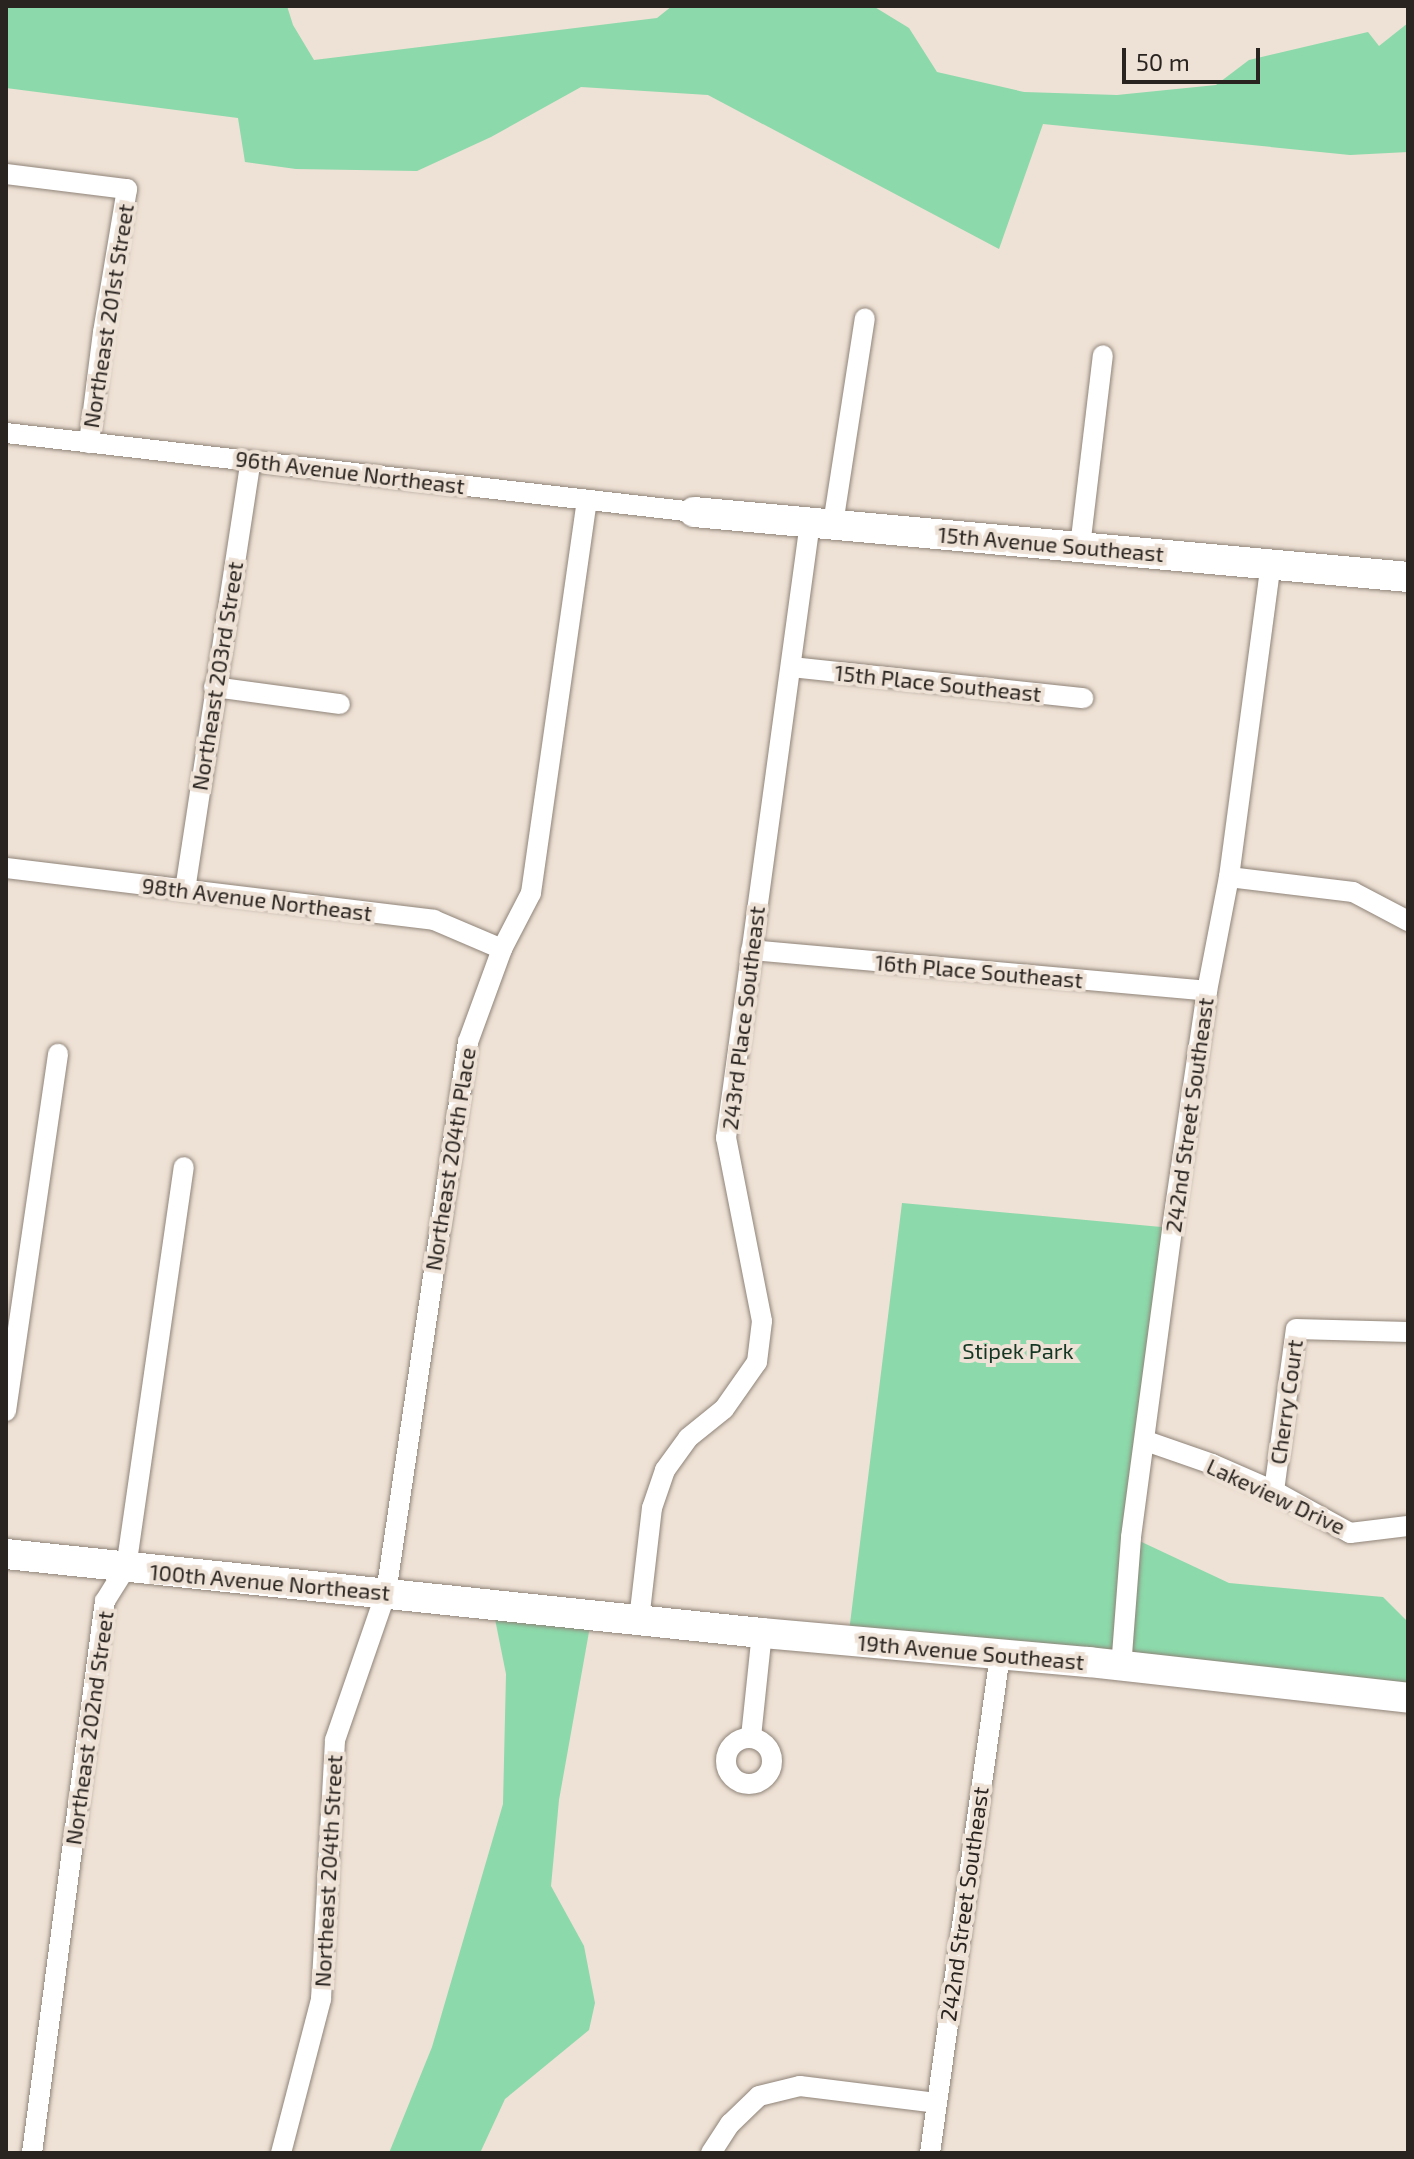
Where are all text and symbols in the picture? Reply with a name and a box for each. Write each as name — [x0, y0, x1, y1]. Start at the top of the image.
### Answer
scale bar — [1126, 32, 1264, 82]
text: 50 m — [1136, 47, 1190, 76]
street label: Northeast 201st Street — [77, 202, 139, 430]
street label: 96th Avenue Northeast — [234, 445, 466, 499]
street label: 15th Avenue Southeast — [937, 521, 1165, 567]
street label: Northeast 203rd Street — [186, 560, 248, 792]
street label: 15th Place Southeast — [833, 659, 1043, 707]
street label: 98th Avenue Northeast — [140, 872, 374, 926]
street label: 243rd Place Southeast — [716, 905, 770, 1131]
street label: 16th Place Southeast — [874, 949, 1084, 993]
street label: 242nd Street Southeast — [1159, 996, 1219, 1234]
street label: Northeast 204th Place — [419, 1046, 481, 1272]
park label: Stipek Park — [962, 1338, 1074, 1364]
street label: Cherry Court — [1264, 1338, 1308, 1466]
street label: Lakeview Drive — [1202, 1452, 1350, 1540]
street label: 100th Avenue Northeast — [149, 1558, 391, 1606]
street label: Northeast 202nd Street — [60, 1609, 118, 1847]
street label: 19th Avenue Southeast — [856, 1629, 1086, 1675]
street label: Northeast 204th Street — [309, 1754, 347, 1988]
street label: 242nd Street Southeast — [934, 1785, 994, 2023]

